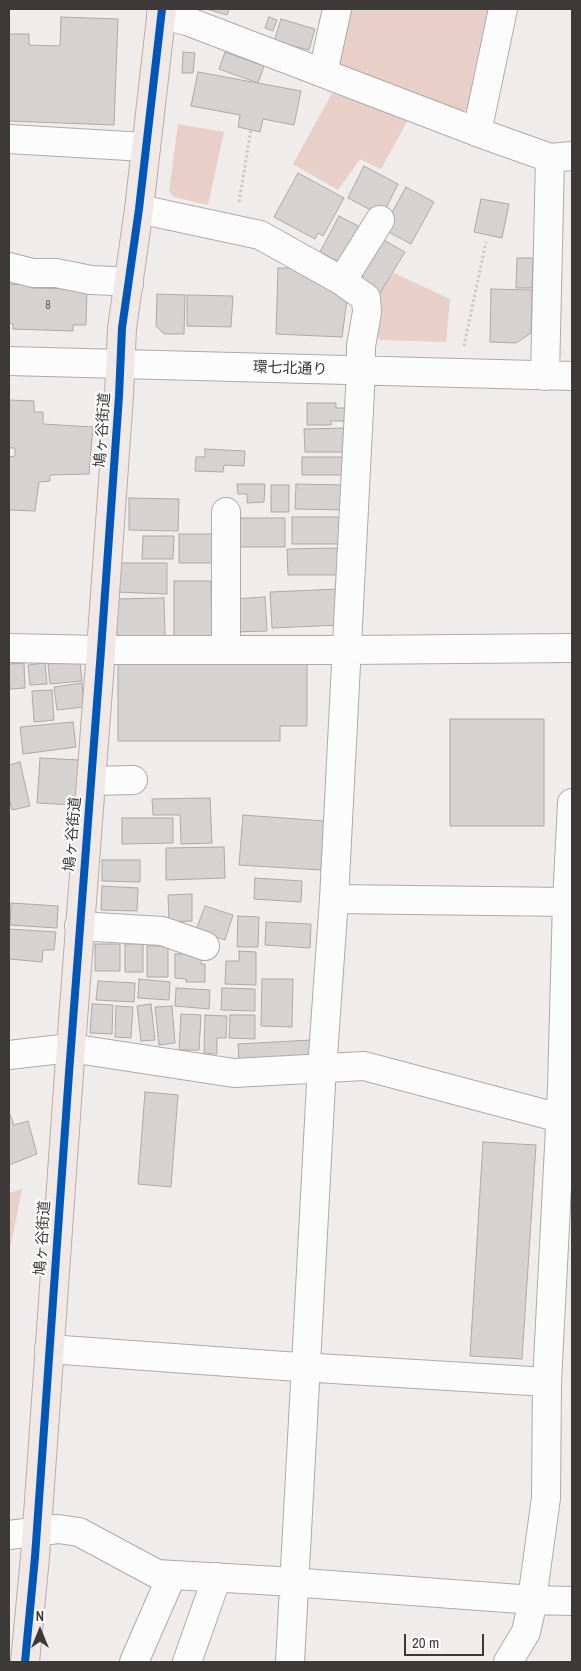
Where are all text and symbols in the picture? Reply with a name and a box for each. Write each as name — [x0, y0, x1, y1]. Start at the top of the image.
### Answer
house number: 8 — [45, 299, 51, 313]
street label: 環七北通り — [252, 359, 328, 379]
street label: 鳩ヶ谷街道 — [91, 392, 115, 468]
street label: 鳩ヶ谷街道 — [61, 796, 85, 872]
street label: 鳩ヶ谷街道 — [31, 1200, 55, 1276]
north arrow — [15, 1606, 65, 1656]
text: N — [36, 1607, 44, 1625]
scale bar — [406, 1624, 486, 1656]
text: 20 m — [412, 1632, 439, 1653]

